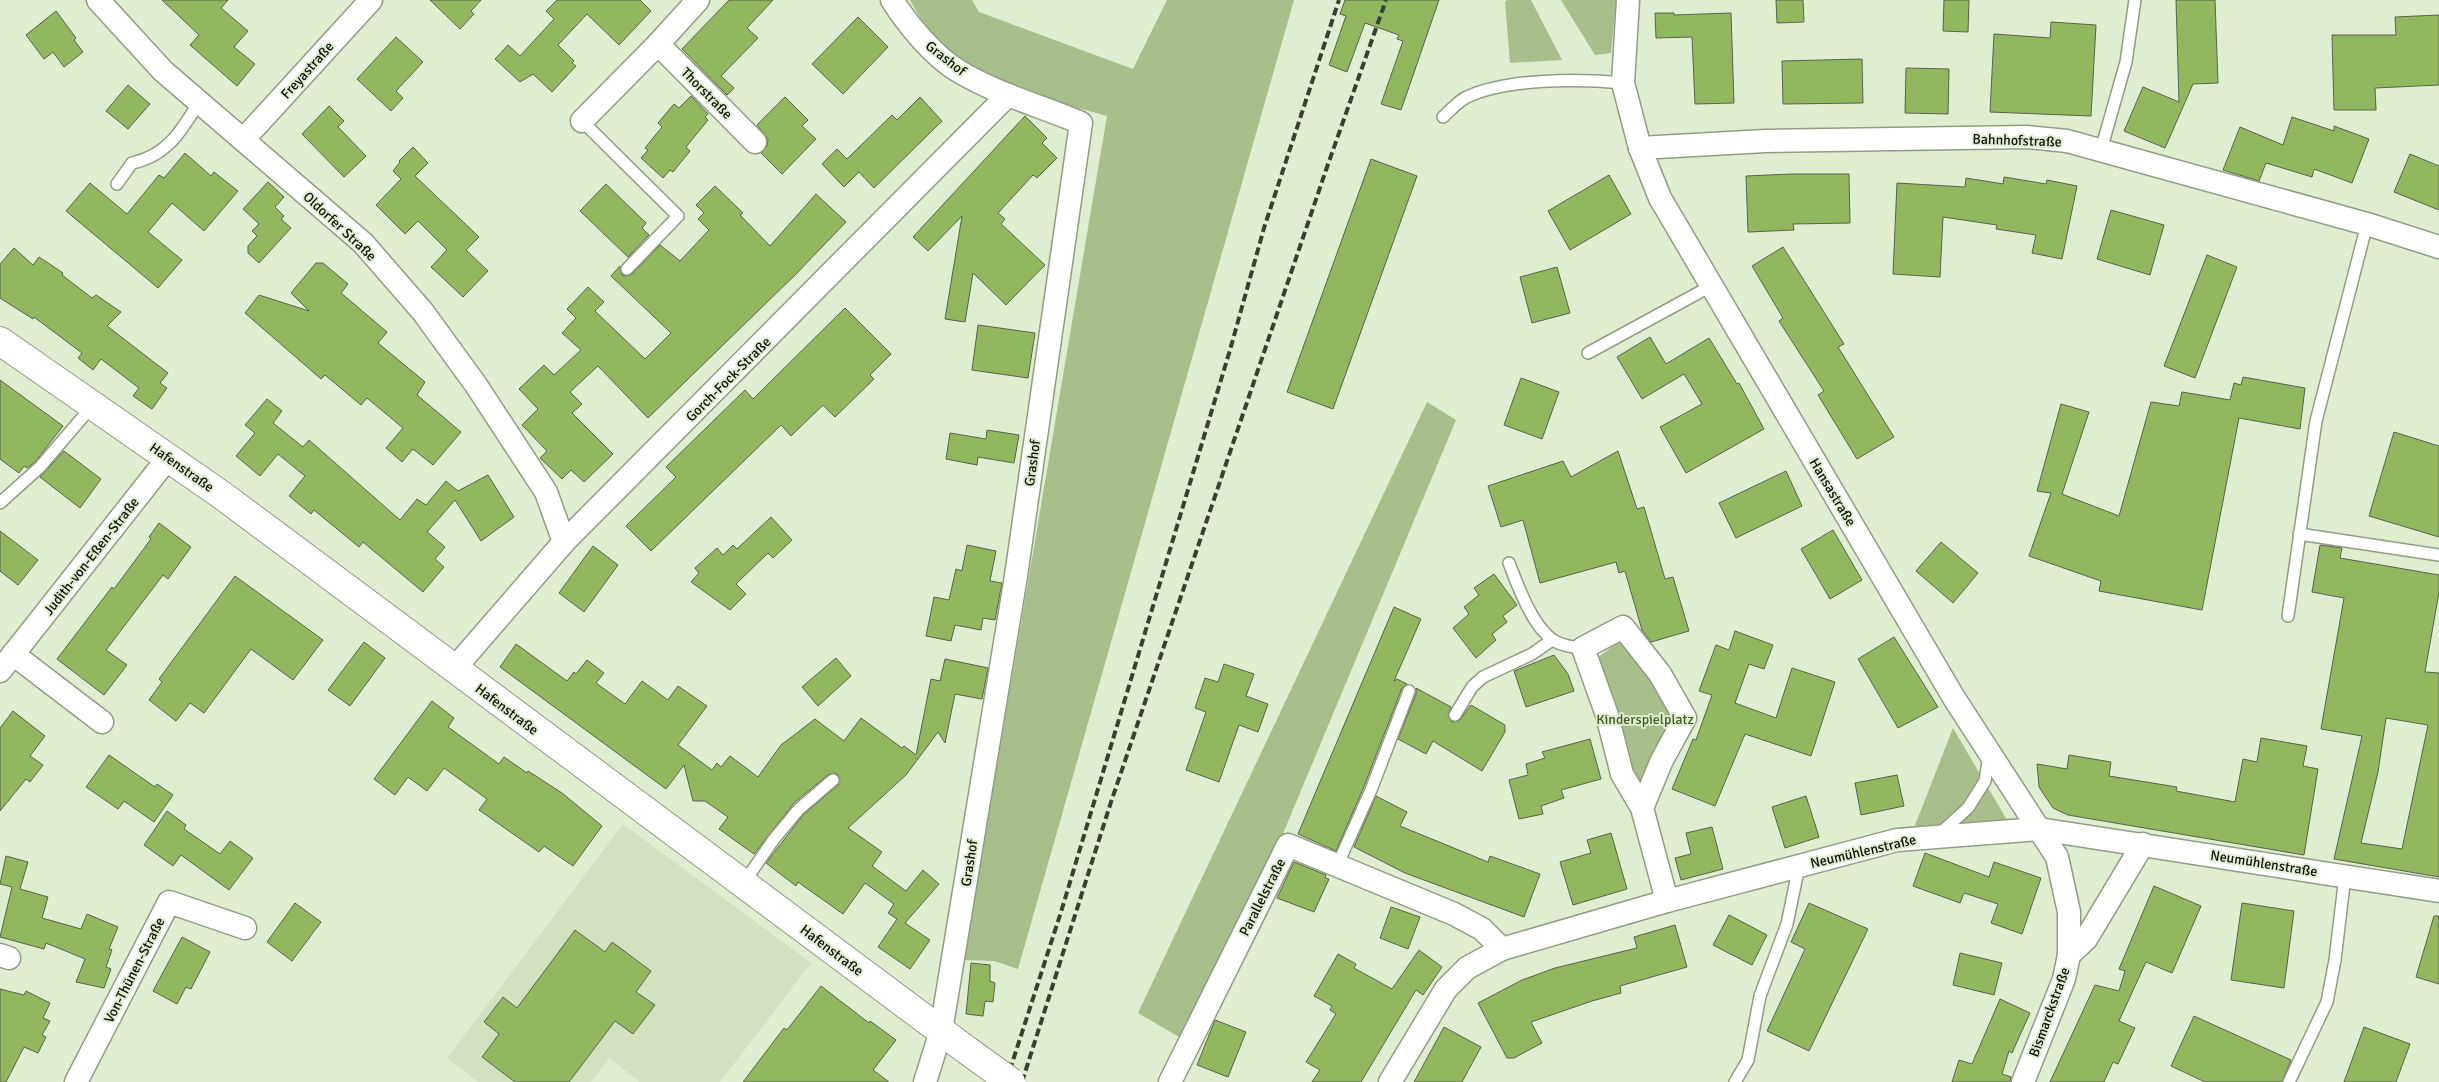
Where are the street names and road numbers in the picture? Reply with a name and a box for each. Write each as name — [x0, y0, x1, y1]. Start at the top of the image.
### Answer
street label: Grashof — [922, 37, 970, 80]
street label: Freyastraße — [277, 38, 337, 102]
street label: Thorstraße — [677, 64, 736, 123]
street label: Bahnhofstraße — [1972, 130, 2062, 151]
street label: Oldorfer Straße — [300, 188, 380, 265]
street label: Gorch-Fock-Straße — [682, 333, 774, 425]
street label: Grashof — [1021, 437, 1044, 487]
street label: Hafenstraße — [146, 439, 217, 496]
street label: Hansastraße — [1806, 455, 1860, 529]
street label: Judith-von-Eßen-Straße — [40, 494, 143, 619]
street label: Hafenstraße — [472, 680, 542, 739]
street label: Neumühlenstraße — [1808, 831, 1918, 872]
street label: Grashof — [957, 837, 982, 888]
street label: Neumühlenstraße — [2209, 847, 2319, 880]
street label: Parallelstraße — [1236, 856, 1289, 939]
street label: Von-Thünen-Straße — [100, 915, 168, 1026]
street label: Hafenstraße — [797, 921, 867, 980]
street label: Bismarckstraße — [2025, 965, 2074, 1059]

